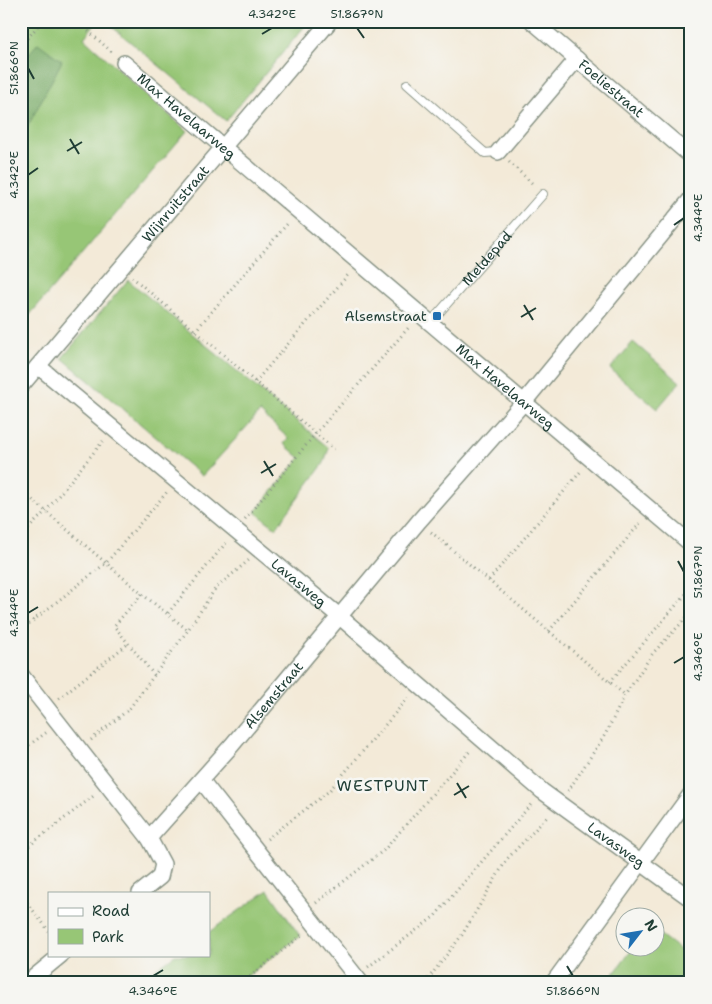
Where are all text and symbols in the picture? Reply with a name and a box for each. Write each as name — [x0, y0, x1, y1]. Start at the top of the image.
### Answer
text: 4.342°E — [248, 6, 296, 22]
text: 51.867°N — [331, 6, 383, 22]
text: 51.866°N — [6, 41, 22, 95]
street label: Foeliestraat — [575, 55, 648, 121]
street label: Max Havelaarweg — [133, 69, 240, 163]
text: 4.342°E — [6, 151, 22, 199]
street label: Wijnruitstraat — [138, 161, 213, 246]
text: 4.344°E — [690, 194, 706, 242]
street label: Meldepad — [458, 227, 516, 290]
place label: Alsemstraat — [345, 307, 427, 325]
marker: Alsemstraat — [431, 310, 443, 322]
street label: Max Havelaarweg — [452, 340, 558, 433]
text: 51.867°N — [690, 546, 706, 598]
street label: Lavasweg — [267, 554, 330, 611]
text: 4.344°E — [6, 589, 22, 637]
text: 4.346°E — [690, 633, 706, 681]
street label: Alsemstraat — [240, 658, 307, 733]
district label: WESTPUNT — [337, 775, 429, 796]
street label: Lavasweg — [584, 818, 649, 872]
legend — [48, 892, 210, 956]
text: Road — [92, 901, 130, 921]
north arrow — [614, 906, 664, 956]
text: N — [641, 916, 662, 935]
text: Park — [92, 927, 124, 947]
text: 4.346°E — [129, 983, 177, 999]
text: 51.866°N — [546, 983, 600, 999]

